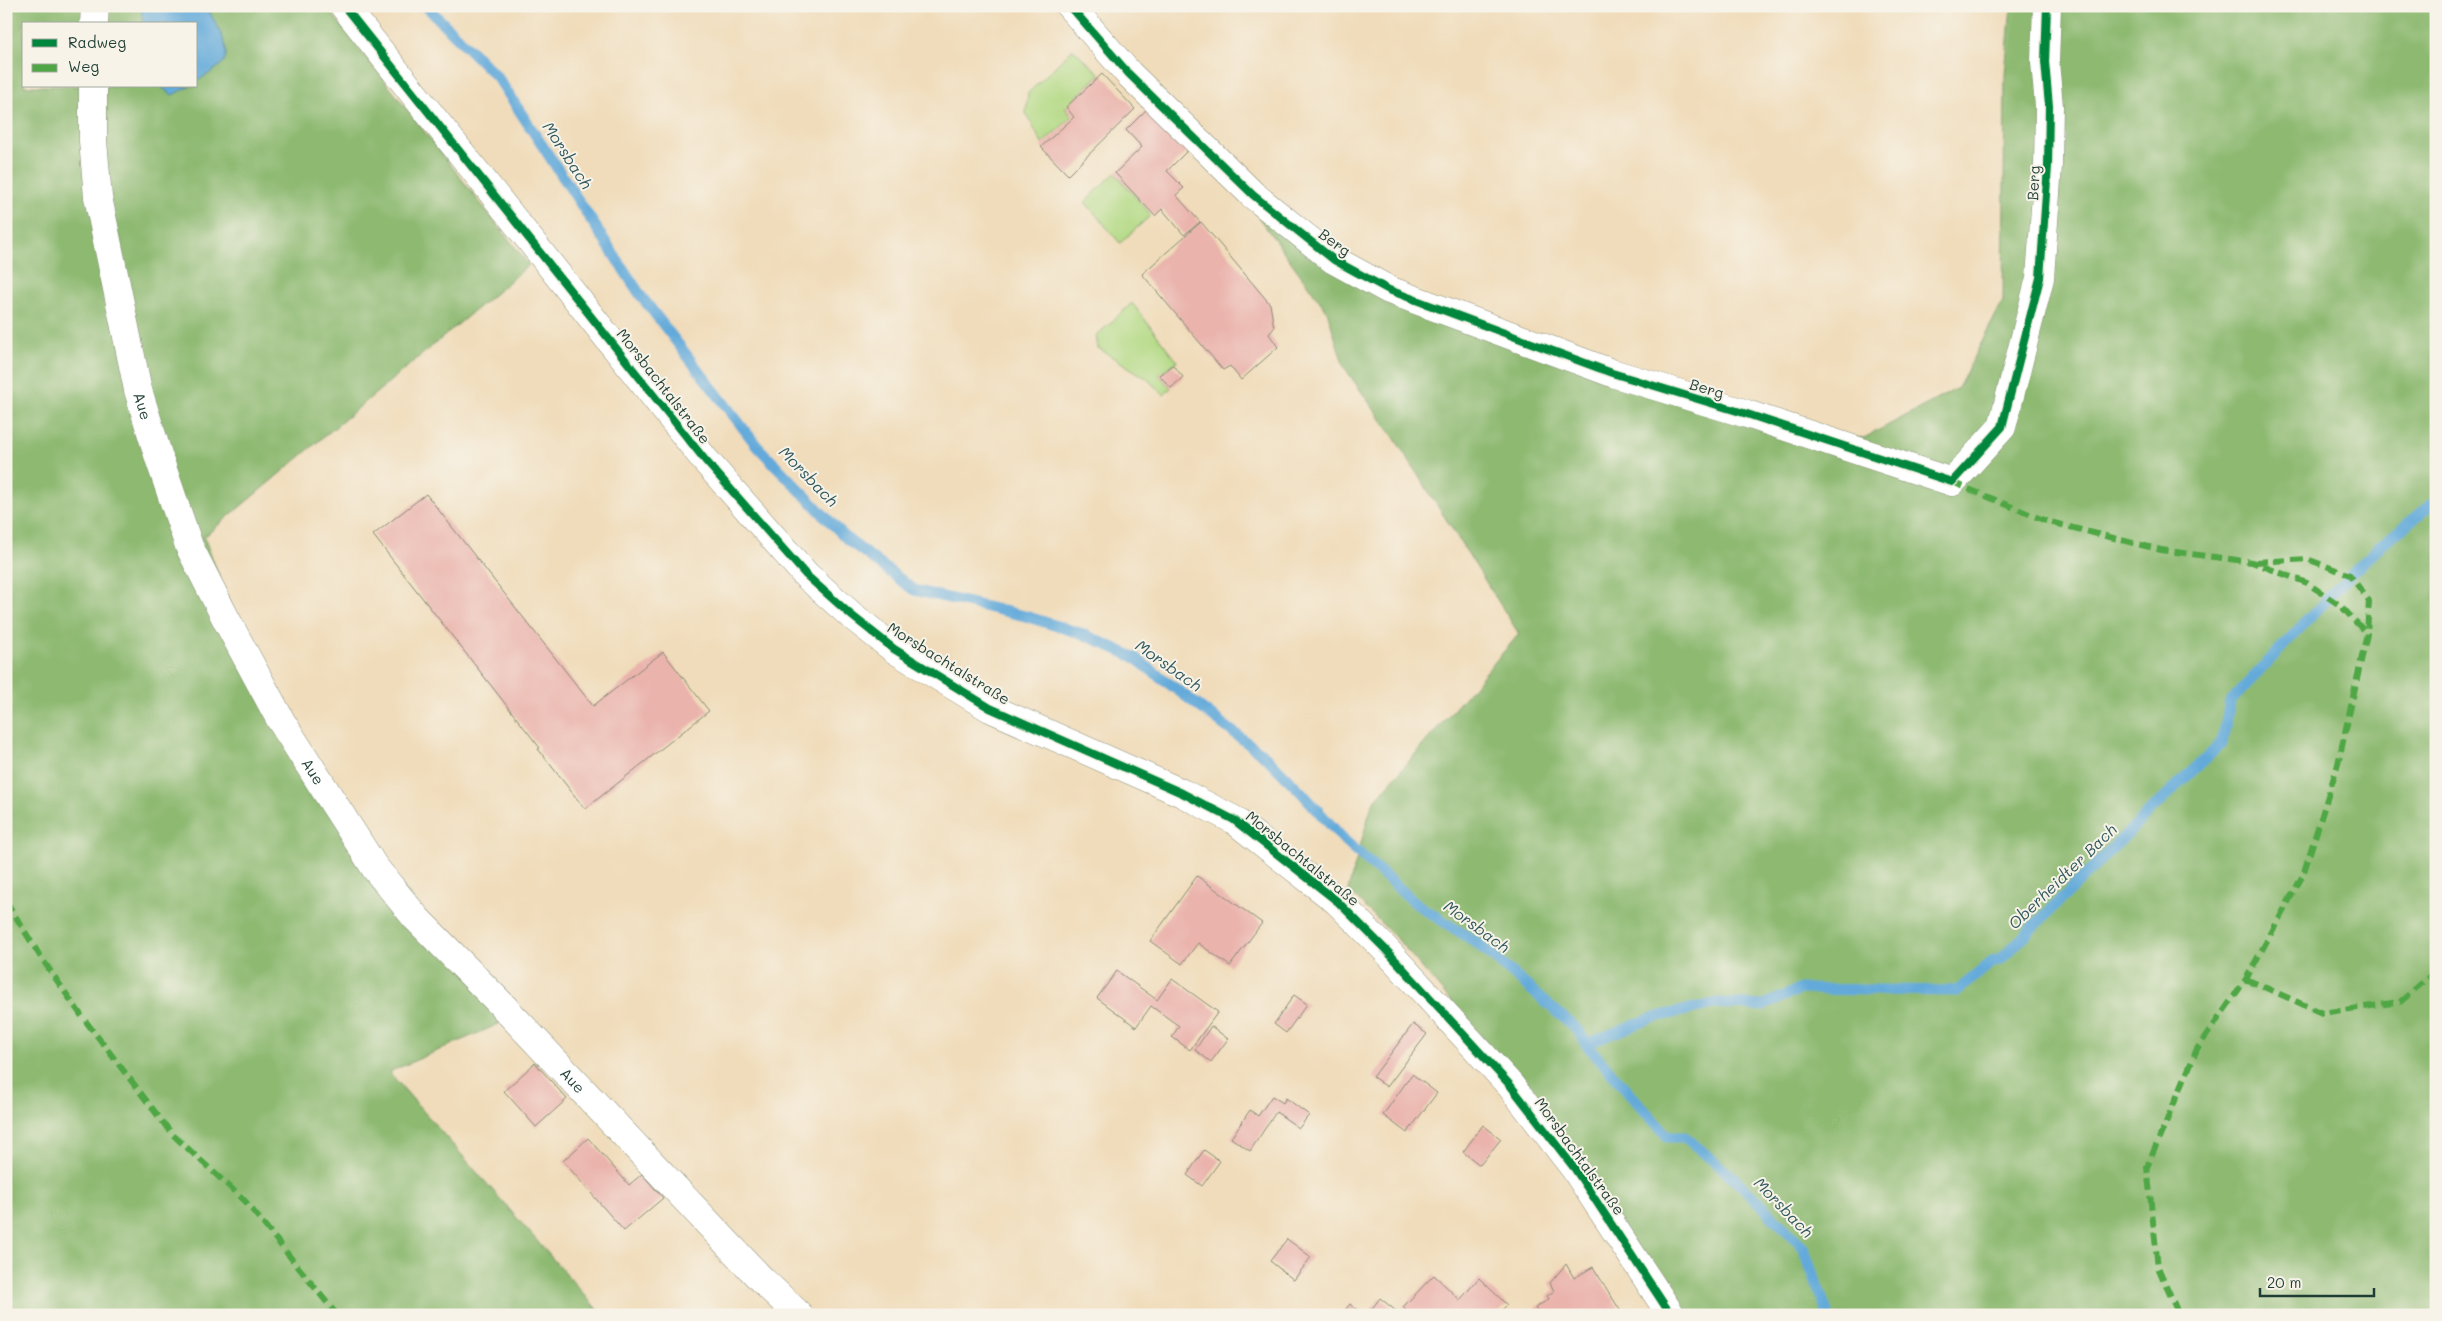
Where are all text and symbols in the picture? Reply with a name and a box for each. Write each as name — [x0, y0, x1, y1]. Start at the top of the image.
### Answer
legend — [22, 22, 198, 88]
text: Radweg — [68, 32, 126, 52]
text: Weg — [68, 56, 99, 76]
water label: Morsbach — [538, 117, 598, 193]
street label: Berg — [2022, 165, 2044, 201]
street label: Berg — [1315, 224, 1355, 260]
street label: Morsbachtalstraße — [613, 324, 715, 448]
street label: Berg — [1687, 373, 1727, 403]
street label: Aue — [129, 390, 157, 422]
water label: Morsbach — [775, 441, 843, 511]
street label: Morsbachtalstraße — [884, 617, 1014, 709]
water label: Morsbach — [1132, 634, 1206, 696]
street label: Aue — [297, 754, 329, 789]
street label: Morsbachtalstraße — [1242, 806, 1364, 910]
water label: Oberheidter Bach — [2003, 819, 2121, 933]
water label: Morsbach — [1440, 895, 1514, 957]
street label: Aue — [556, 1063, 590, 1097]
street label: Morsbachtalstraße — [1530, 1093, 1630, 1219]
water label: Morsbach — [1750, 1172, 1818, 1242]
scale bar — [2260, 1266, 2373, 1298]
text: 20 m — [2267, 1272, 2301, 1292]

